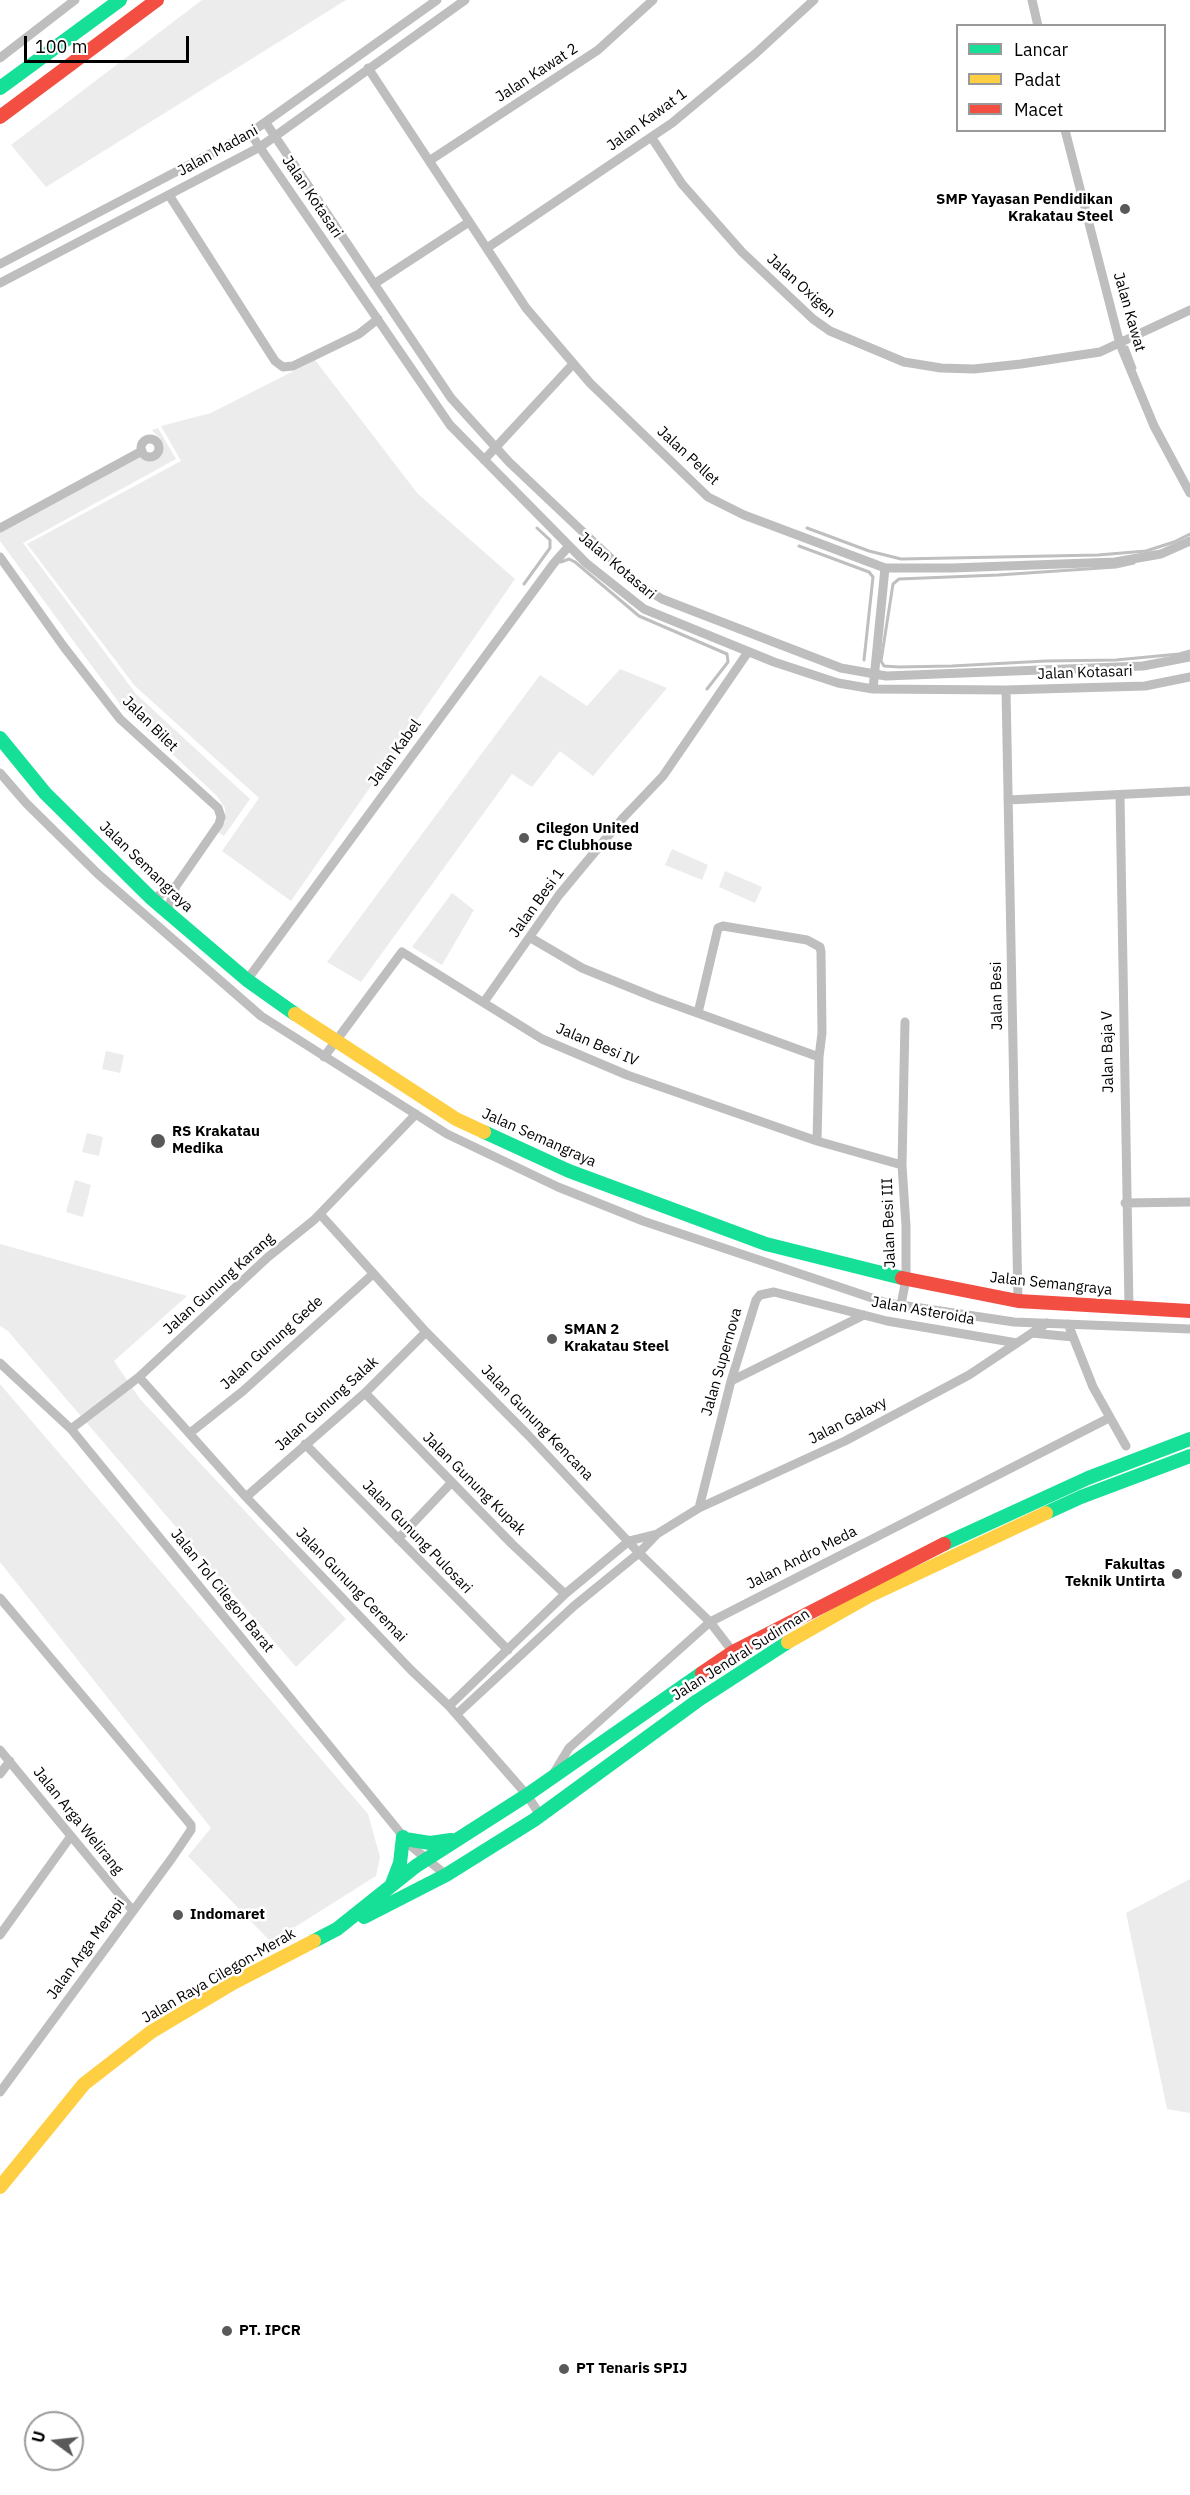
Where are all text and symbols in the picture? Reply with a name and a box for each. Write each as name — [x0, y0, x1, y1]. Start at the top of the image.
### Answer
scale bar — [27, 24, 192, 62]
legend — [956, 24, 1166, 132]
text: 100 m — [35, 35, 87, 58]
text: Lancar — [1014, 38, 1068, 61]
street label: Jalan Kawat 2 — [493, 40, 581, 106]
text: Padat — [1014, 68, 1061, 91]
street label: Jalan Kawat 1 — [604, 85, 690, 155]
text: Macet — [1014, 98, 1063, 121]
street label: Jalan Madani — [175, 122, 261, 180]
street label: Jalan Kotasari — [278, 153, 346, 241]
place label: SMP Yayasan Pendidikan Krakatau Steel — [936, 191, 1113, 226]
marker: SMP Yayasan Pendidikan Krakatau Steel — [1118, 202, 1132, 216]
street label: Jalan Oxigen — [763, 250, 839, 322]
street label: Jalan Kawat — [1109, 270, 1149, 354]
street label: Jalan Pellet — [653, 423, 723, 489]
street label: Jalan Kotasari — [575, 529, 659, 603]
street label: Jalan Kotasari — [1037, 662, 1133, 684]
street label: Jalan Bilet — [119, 693, 181, 755]
street label: Jalan Kabel — [365, 716, 425, 790]
street label: Jalan Semangraya — [96, 818, 196, 916]
place label: Cilegon United FC Clubhouse — [536, 820, 639, 855]
marker: Cilegon United FC Clubhouse — [517, 831, 531, 845]
street label: Jalan Besi 1 — [506, 865, 568, 941]
street label: Jalan Besi — [987, 961, 1007, 1031]
street label: Jalan Baja V — [1098, 1011, 1118, 1093]
street label: Jalan Besi IV — [553, 1020, 641, 1070]
street label: Jalan Semangraya — [479, 1105, 599, 1171]
place label: RS Krakatau Medika — [172, 1123, 260, 1158]
marker: RS Krakatau Medika — [149, 1132, 167, 1150]
street label: Jalan Besi III — [878, 1177, 900, 1269]
street label: Jalan Gunung Karang — [160, 1229, 278, 1339]
street label: Jalan Semangraya — [989, 1269, 1113, 1299]
street label: Jalan Gunung Gede — [217, 1292, 327, 1394]
street label: Jalan Asteroida — [870, 1293, 976, 1329]
street label: Jalan Supernova — [698, 1306, 746, 1418]
place label: SMAN 2 Krakatau Steel — [564, 1321, 669, 1356]
marker: SMAN 2 Krakatau Steel — [545, 1332, 559, 1346]
street label: Jalan Gunung Salak — [272, 1353, 382, 1455]
street label: Jalan Gunung Kencana — [477, 1361, 597, 1485]
street label: Jalan Galaxy — [806, 1394, 890, 1448]
street label: Jalan Gunung Kupak — [419, 1429, 529, 1539]
street label: Jalan Gunung Pulosari — [358, 1477, 476, 1597]
street label: Jalan Andro Meda — [744, 1522, 860, 1594]
street label: Jalan Gunung Ceremai — [292, 1524, 410, 1646]
street label: Jalan Tol Cilegon Barat — [167, 1526, 277, 1656]
place label: Fakultas Teknik Untirta — [1065, 1556, 1165, 1591]
marker: Fakultas Teknik Untirta — [1170, 1567, 1184, 1581]
street label: Jalan Jendral Sudirman — [669, 1605, 813, 1705]
street label: Jalan Arga Welirang — [29, 1764, 127, 1878]
street label: Jalan Arga Merapi — [43, 1895, 129, 2003]
place label: Indomaret — [190, 1906, 265, 1924]
marker: Indomaret — [171, 1908, 185, 1922]
street label: Jalan Raya Cilegon-Merak — [139, 1925, 299, 2027]
place label: PT. IPCR — [239, 2322, 301, 2340]
marker: PT. IPCR — [220, 2324, 234, 2338]
place label: PT Tenaris SPIJ — [576, 2360, 687, 2378]
marker: PT Tenaris SPIJ — [557, 2362, 571, 2376]
north arrow — [24, 2411, 84, 2471]
text: U — [27, 2429, 50, 2445]

